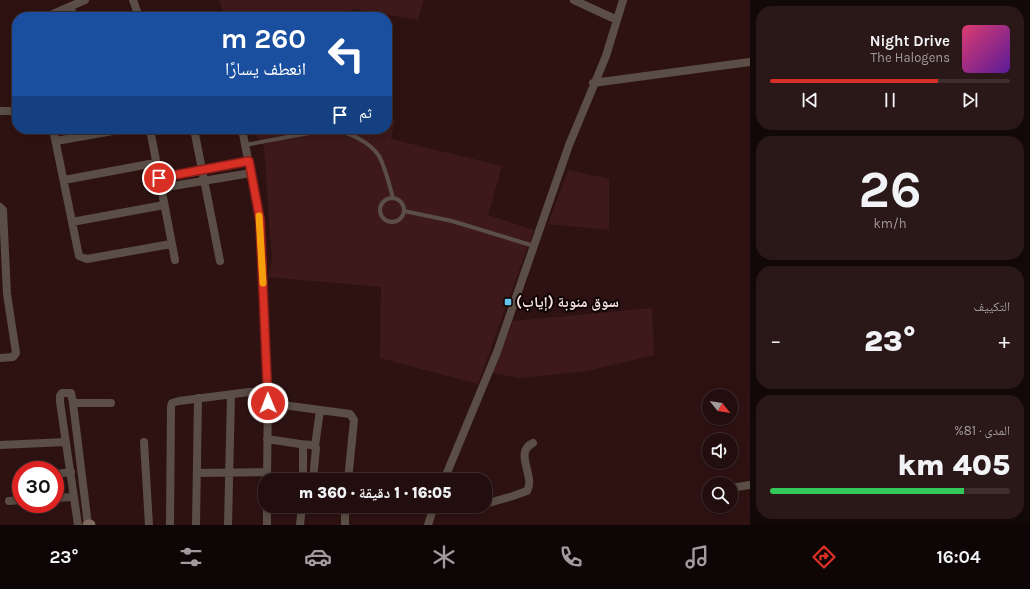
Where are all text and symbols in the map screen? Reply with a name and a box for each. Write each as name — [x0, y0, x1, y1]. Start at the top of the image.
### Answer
text: 260 m — [221, 22, 306, 55]
icon: left — [320, 28, 372, 80]
text: Night Drive — [870, 32, 950, 50]
text: The Halogens — [871, 50, 950, 65]
text: انعطف يسارًا — [225, 58, 306, 80]
icon: previous — [799, 89, 821, 111]
icon: pause — [879, 89, 901, 111]
icon: next — [959, 89, 981, 111]
icon: arrive — [329, 104, 351, 126]
text: ثم — [359, 104, 372, 122]
text: 26 — [858, 159, 922, 220]
pin — [142, 161, 176, 195]
icon: arrive — [148, 167, 170, 189]
text: km/h — [874, 216, 906, 231]
place label: سوق منوبة (إياب) — [516, 293, 619, 311]
marker: سوق منوبة (إياب) — [503, 297, 513, 307]
text: التكييف — [974, 299, 1010, 314]
text: 23° — [864, 323, 916, 359]
text: − — [770, 328, 782, 354]
text: + — [998, 328, 1010, 354]
position arrow — [247, 382, 289, 424]
north arrow — [702, 389, 738, 425]
map controls — [702, 389, 738, 513]
text: المدى · 81% — [954, 423, 1010, 438]
button: sound — [702, 433, 738, 469]
text: 405 km — [897, 447, 1010, 483]
speed limit sign: 30 — [12, 461, 64, 513]
button: search — [702, 477, 738, 513]
text: 16:05 · 1 دقيقة · 360 m — [299, 484, 451, 502]
icon: filters — [177, 543, 205, 571]
icon: car — [304, 543, 332, 571]
icon: climate — [430, 543, 458, 571]
icon: phone — [557, 543, 585, 571]
icon: music — [683, 543, 711, 571]
icon: directions — [810, 543, 838, 571]
text: 23° — [49, 546, 78, 568]
text: 16:04 — [936, 546, 981, 568]

